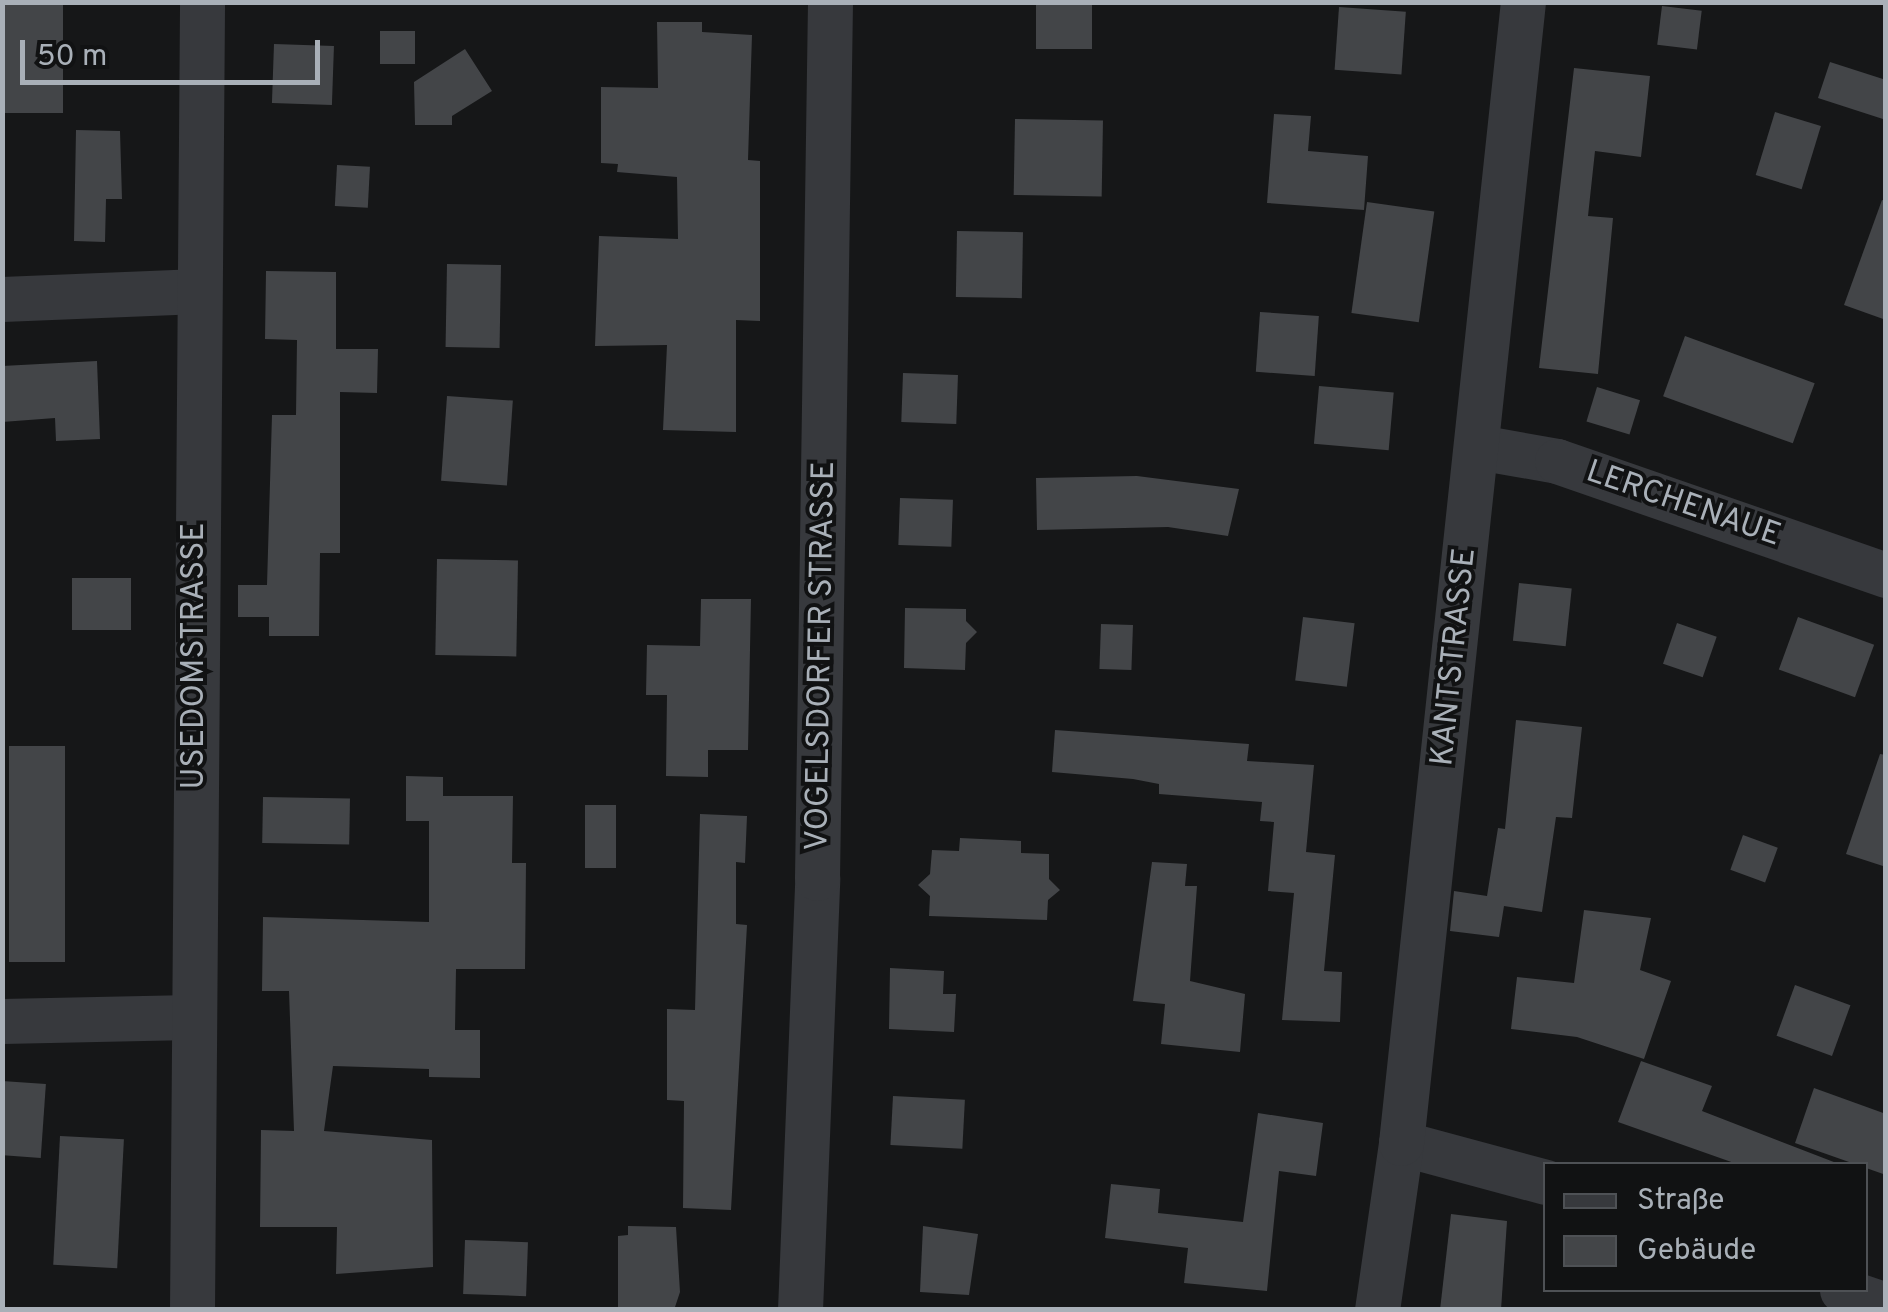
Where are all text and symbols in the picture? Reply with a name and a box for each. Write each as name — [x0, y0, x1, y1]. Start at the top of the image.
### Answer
scale bar — [25, 20, 325, 82]
text: 50 m — [37, 39, 107, 76]
street label: LERCHENAUE — [1581, 454, 1785, 556]
street label: VOGELSDORFER STRASSE — [799, 461, 845, 851]
street label: USEDOMSTRASSE — [176, 522, 214, 790]
street label: KANTSTRASSE — [1424, 546, 1486, 768]
legend — [1543, 1162, 1868, 1292]
text: Straße — [1637, 1183, 1724, 1220]
text: Gebäude — [1637, 1233, 1756, 1270]

